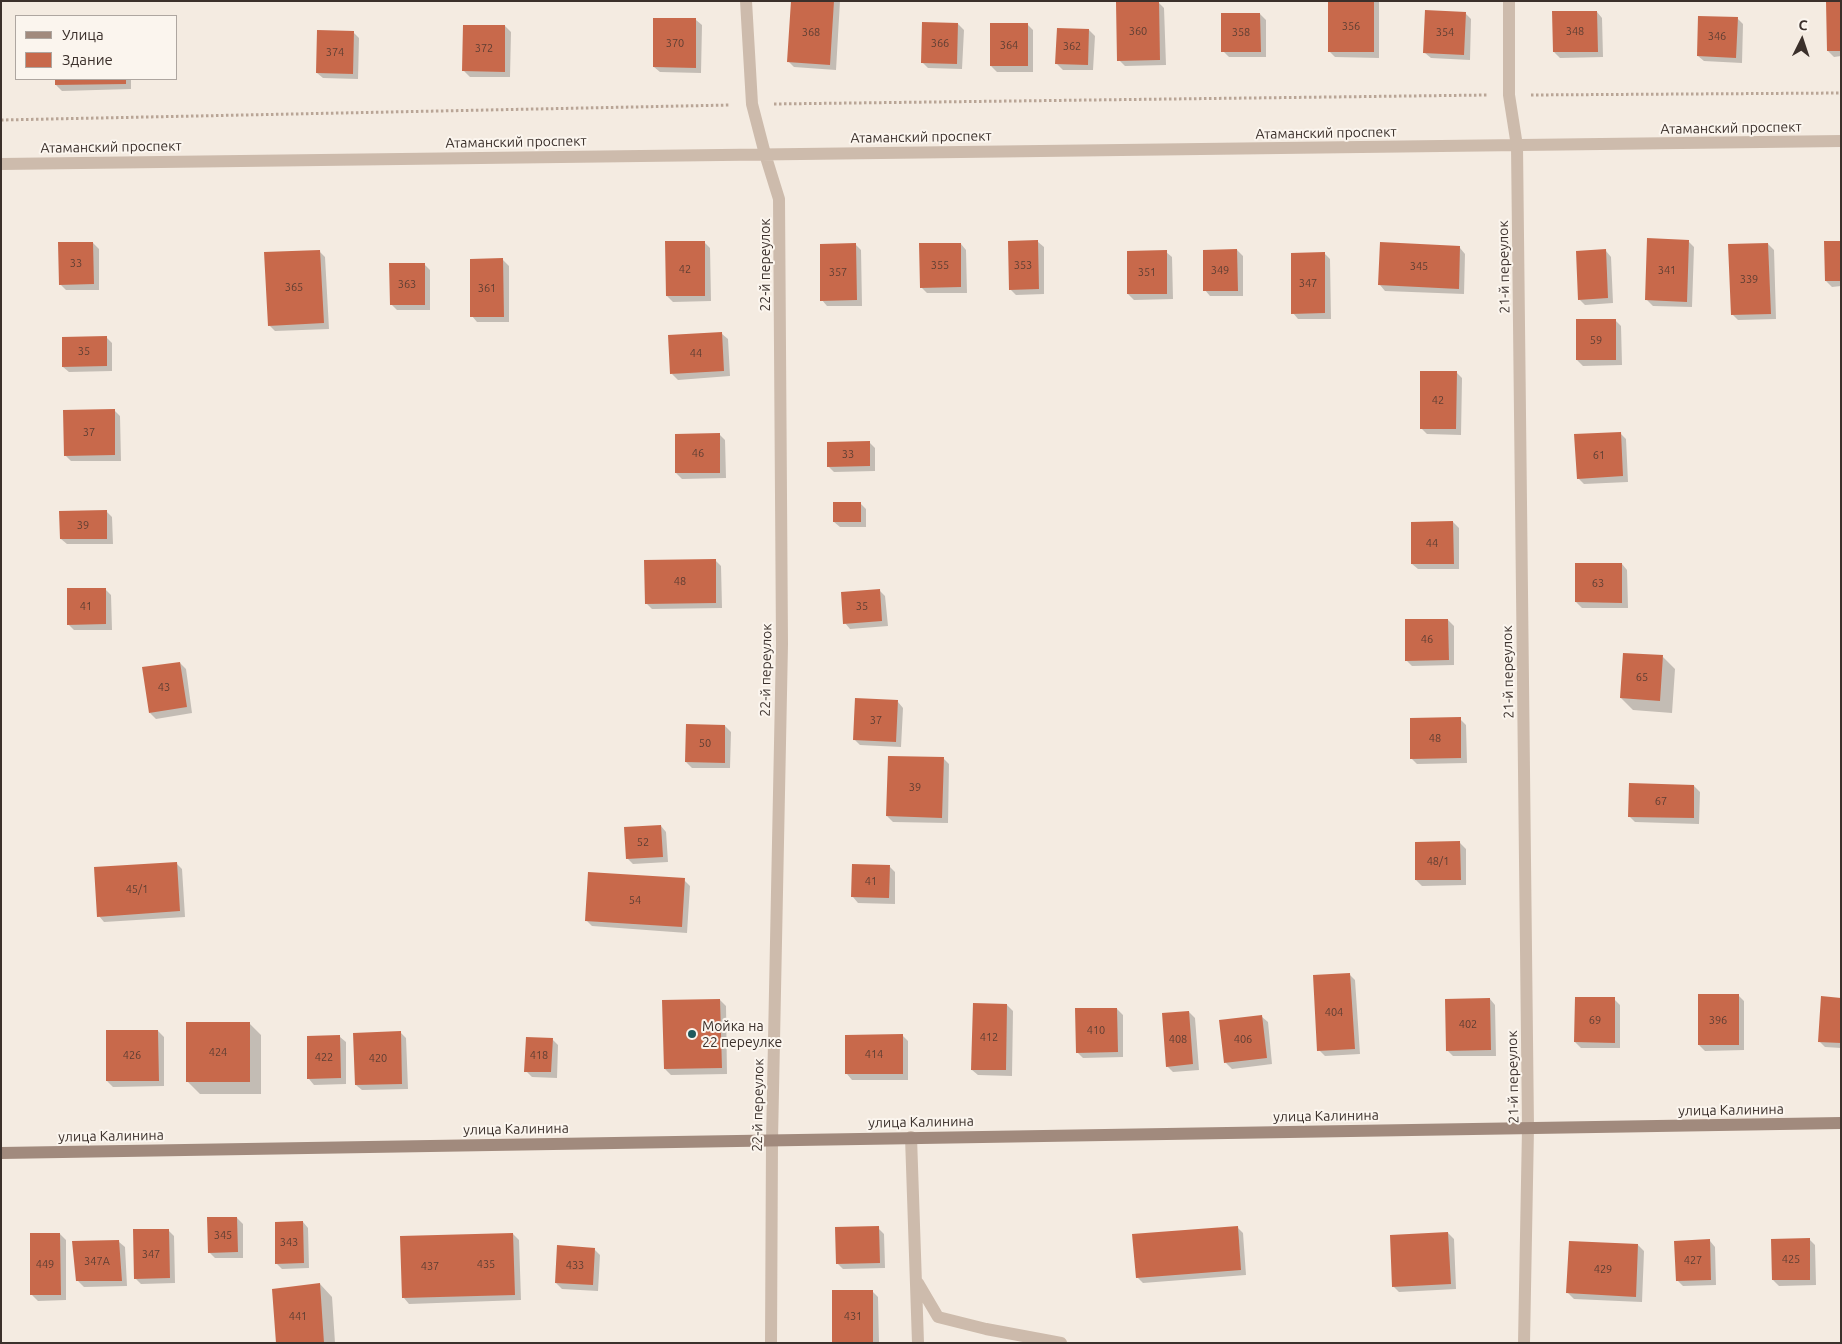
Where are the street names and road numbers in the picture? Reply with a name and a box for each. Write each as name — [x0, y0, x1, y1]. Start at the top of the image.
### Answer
street label: Атаманский проспект — [1660, 118, 1802, 138]
street label: Атаманский проспект — [1255, 123, 1397, 143]
street label: Атаманский проспект — [850, 127, 992, 147]
street label: Атаманский проспект — [445, 132, 587, 152]
street label: Атаманский проспект — [40, 137, 182, 157]
street label: 22-й переулок — [757, 218, 773, 312]
street label: 21-й переулок — [1495, 220, 1513, 314]
street label: 22-й переулок — [757, 623, 775, 717]
street label: 21-й переулок — [1499, 625, 1517, 719]
street label: 21-й переулок — [1504, 1030, 1522, 1124]
street label: 22-й переулок — [749, 1058, 767, 1152]
street label: улица Калинина — [1678, 1101, 1784, 1119]
street label: улица Калинина — [1273, 1107, 1379, 1125]
street label: улица Калинина — [868, 1113, 974, 1131]
street label: улица Калинина — [463, 1120, 569, 1138]
street label: улица Калинина — [58, 1127, 164, 1145]

